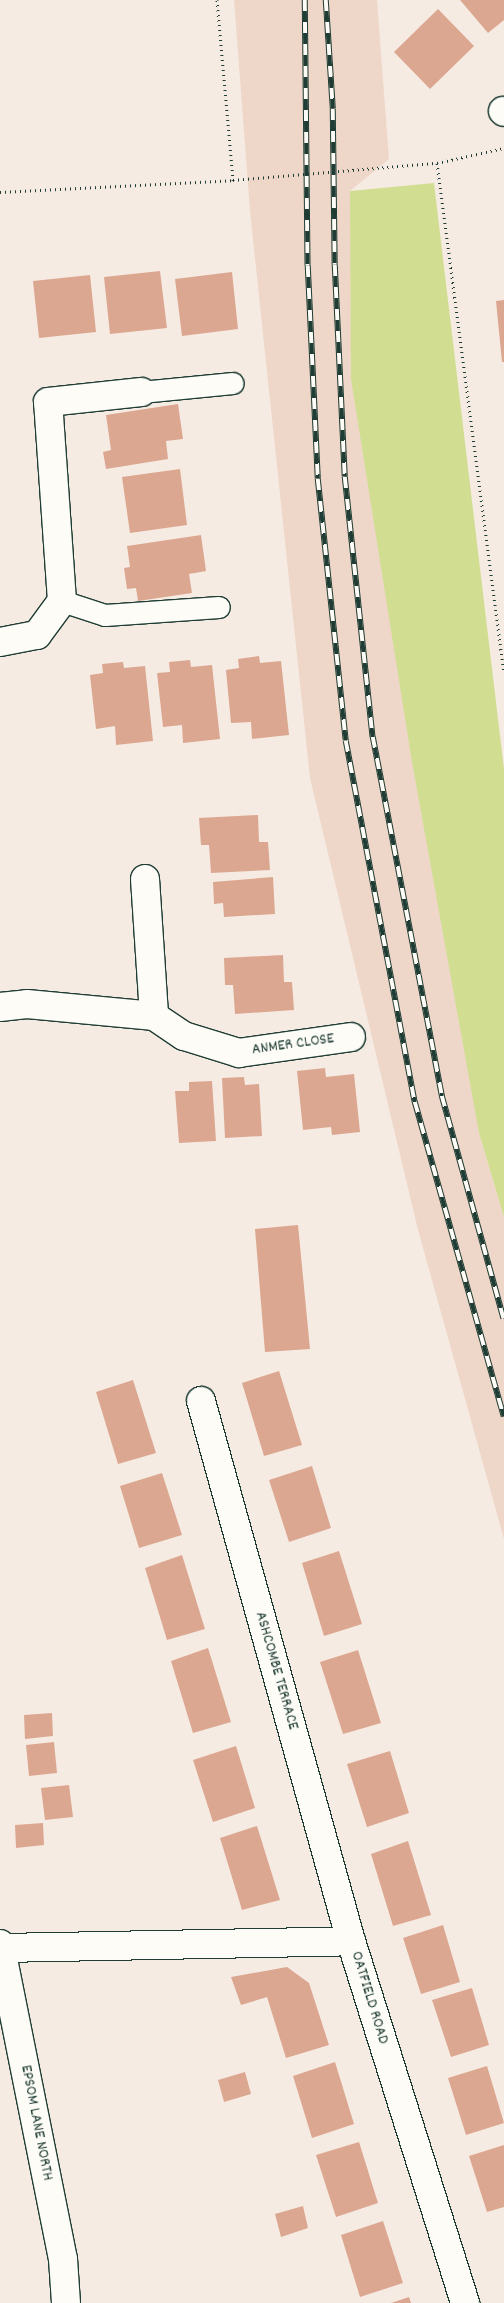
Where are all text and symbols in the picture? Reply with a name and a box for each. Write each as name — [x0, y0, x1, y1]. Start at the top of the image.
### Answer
street label: ANMER CLOSE — [251, 1030, 335, 1060]
street label: ASHCOMBE TERRACE — [250, 1610, 302, 1732]
street label: OATFIELD ROAD — [346, 1949, 392, 2047]
street label: EPSOM LANE NORTH — [15, 2064, 57, 2182]

